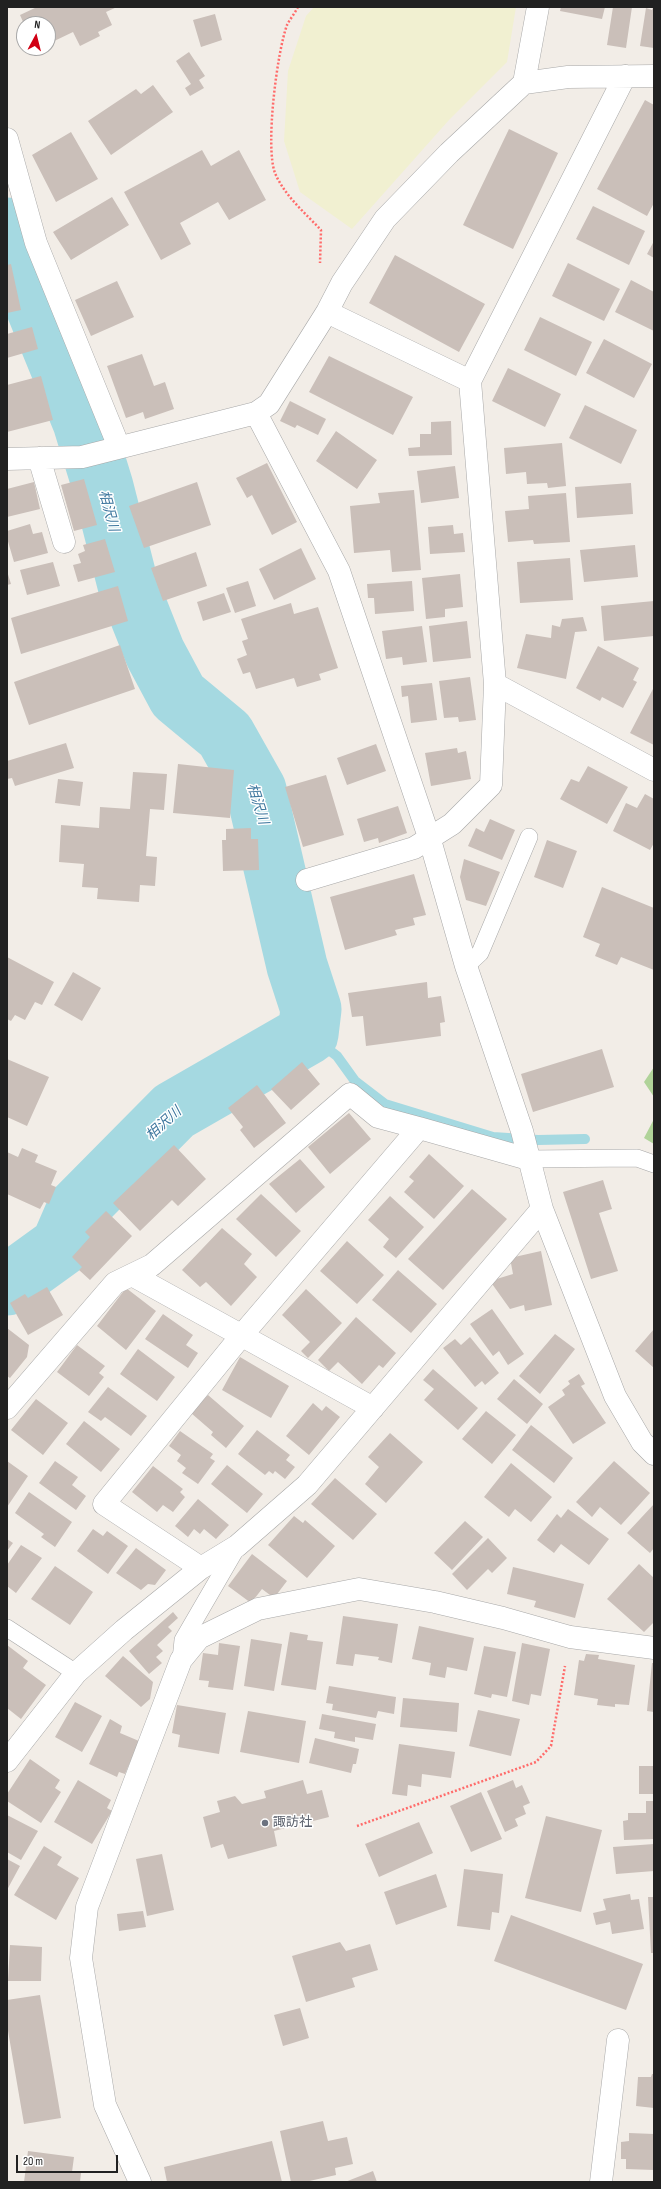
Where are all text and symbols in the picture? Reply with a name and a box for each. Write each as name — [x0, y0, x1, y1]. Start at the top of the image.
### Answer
north arrow — [16, 16, 56, 56]
text: N — [34, 18, 41, 31]
water label: 相沢川 — [94, 489, 122, 533]
water label: 相沢川 — [243, 781, 271, 827]
water label: 相沢川 — [143, 1104, 185, 1144]
place label: 諏訪社 — [273, 1815, 312, 1831]
marker: 諏訪社 — [260, 1818, 270, 1828]
scale bar — [18, 2147, 120, 2173]
text: 20 m — [23, 2154, 43, 2169]

